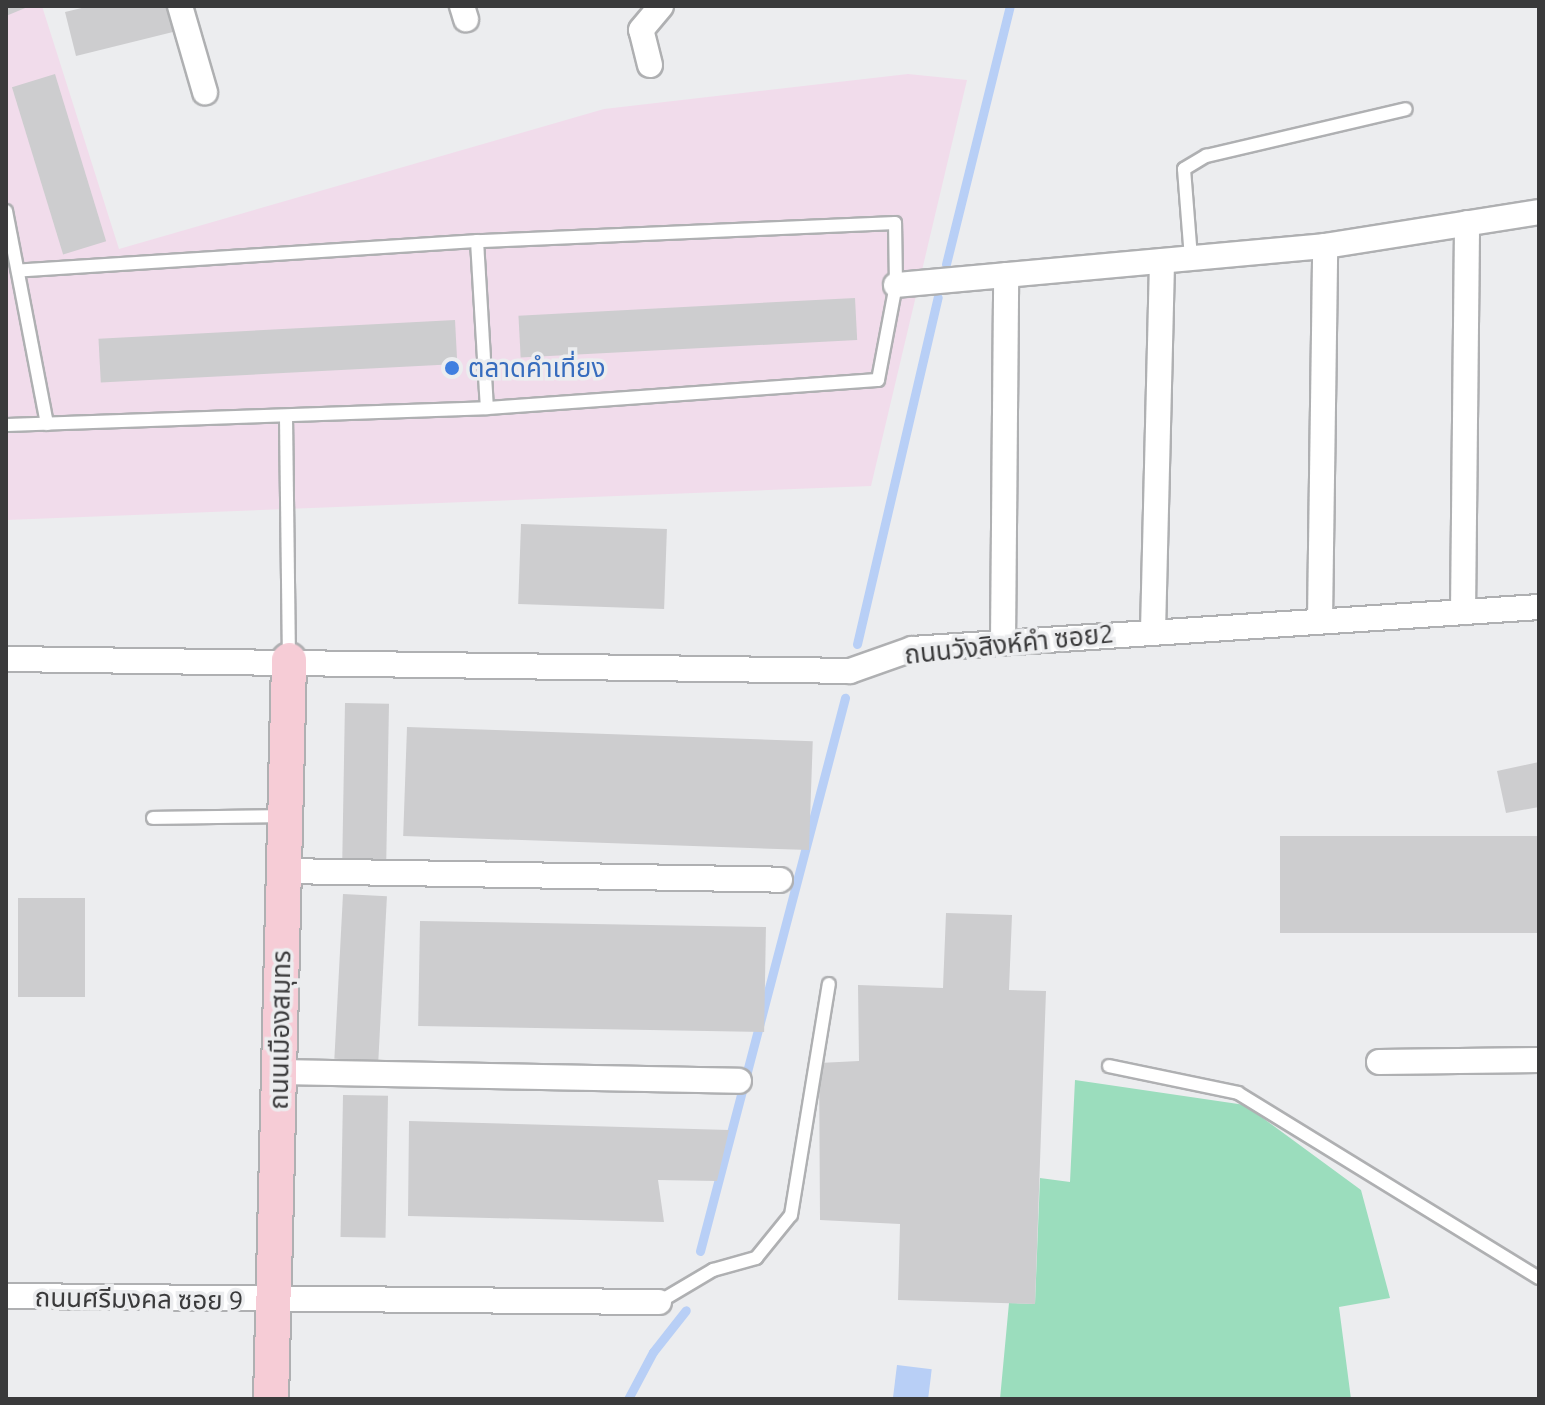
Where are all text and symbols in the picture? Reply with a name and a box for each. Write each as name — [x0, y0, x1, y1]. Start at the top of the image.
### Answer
place label: ตลาดคำเที่ยง — [468, 352, 605, 384]
marker: ตลาดคำเที่ยง — [443, 359, 461, 377]
street label: ถนนวังสิงห์คำ ซอย2 — [903, 617, 1115, 671]
street label: ถนนเมืองสมุทร — [263, 950, 297, 1110]
street label: ถนนศรีมงคล ซอย 9 — [34, 1282, 244, 1316]

